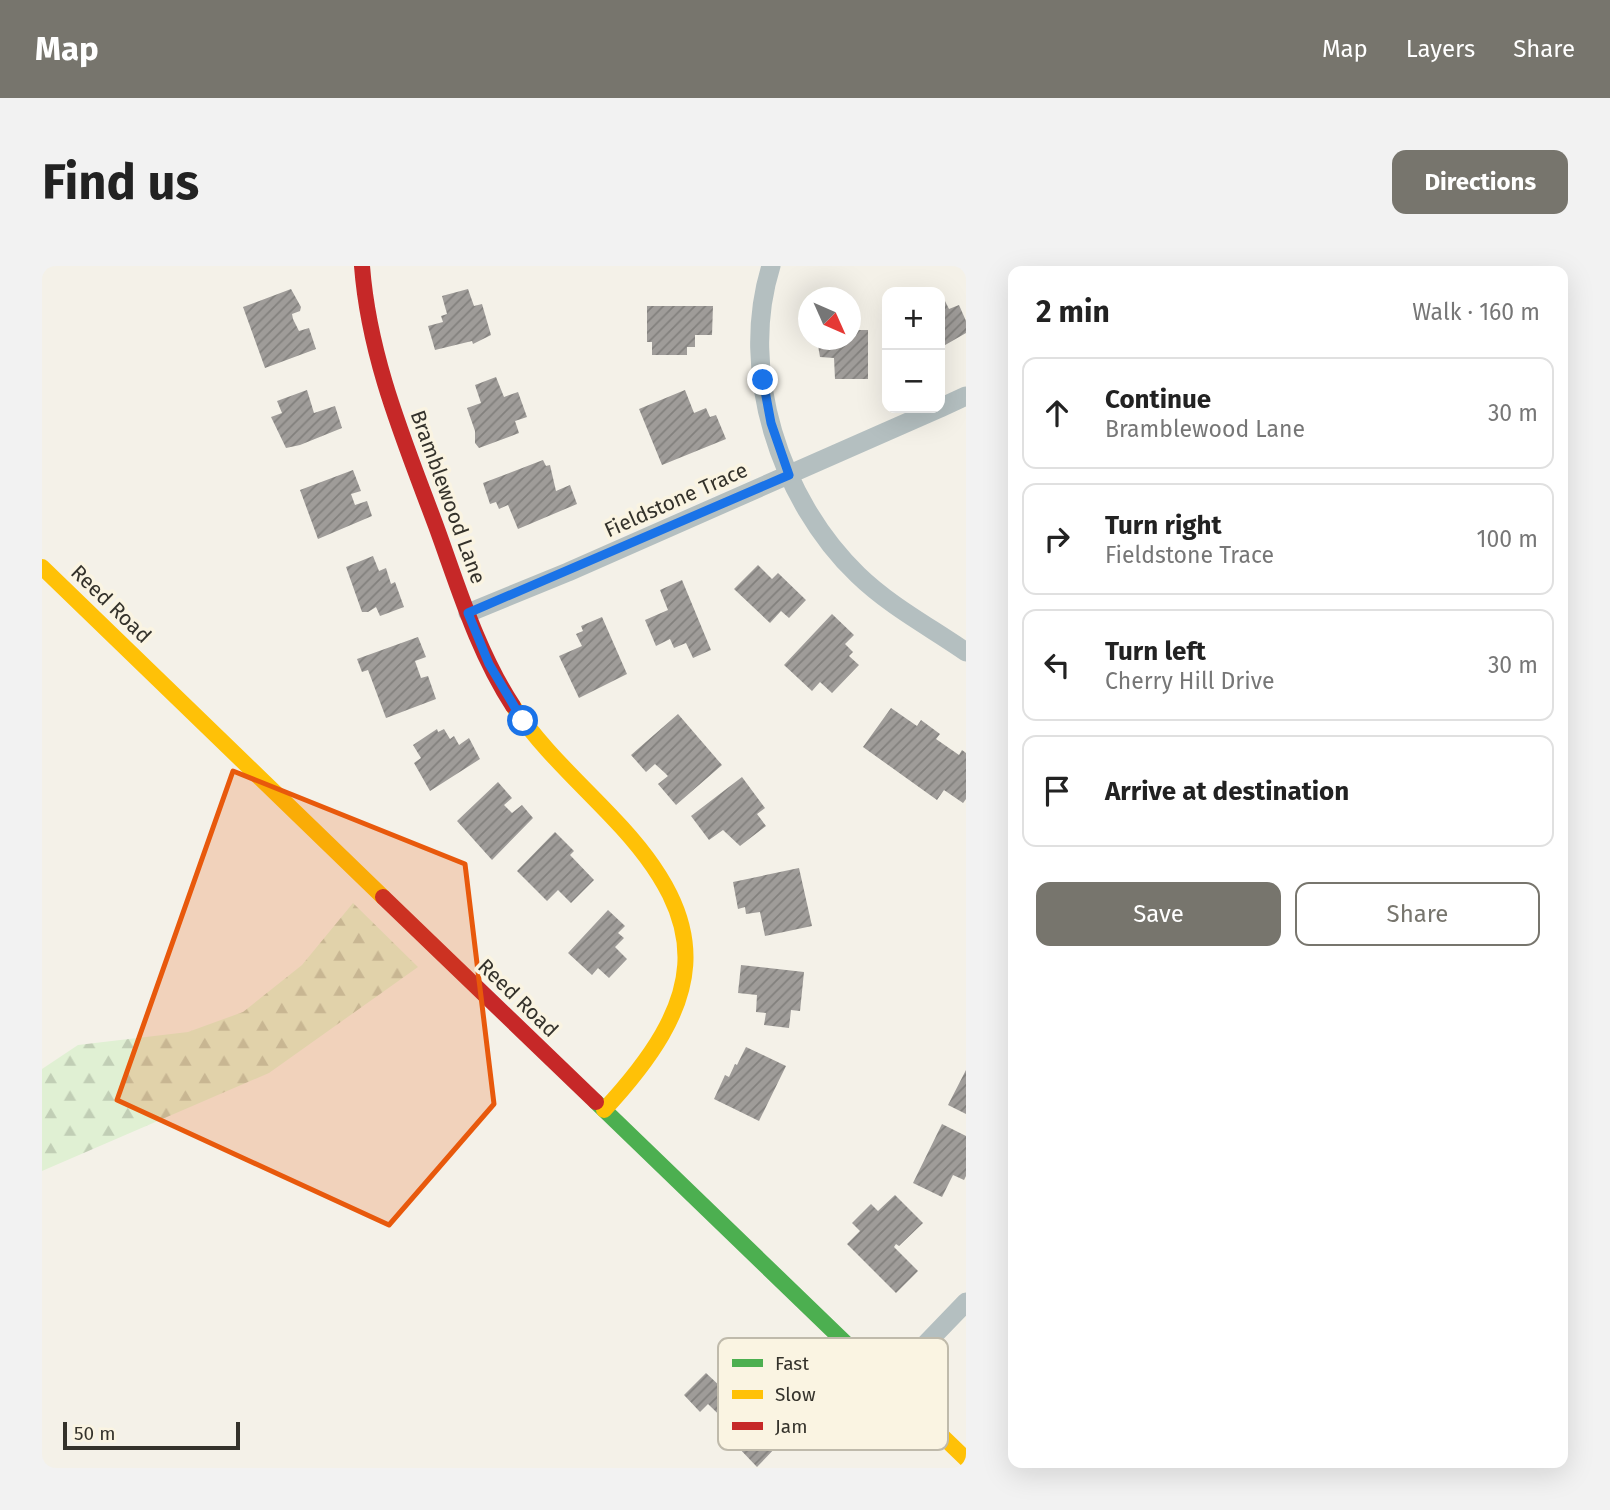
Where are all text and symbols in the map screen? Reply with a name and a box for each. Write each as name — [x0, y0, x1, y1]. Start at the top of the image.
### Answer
text: Map — [35, 29, 99, 69]
text: Map — [1322, 35, 1368, 63]
text: Layers — [1406, 35, 1475, 63]
text: Share — [1513, 35, 1575, 63]
button: Directions — [1392, 150, 1568, 214]
text: Find us — [42, 153, 199, 212]
north arrow — [798, 287, 861, 350]
map controls — [882, 287, 945, 413]
button: + — [882, 287, 945, 350]
text: 2 min — [1036, 294, 1110, 330]
text: Walk · 160 m — [1412, 298, 1540, 326]
button: − — [882, 350, 945, 413]
route end — [747, 364, 778, 395]
text: Continue — [1105, 384, 1211, 415]
icon: ahead — [1038, 394, 1076, 432]
text: 30 m — [1488, 399, 1538, 427]
street label: Bramblewood Lane — [405, 407, 491, 587]
text: Bramblewood Lane — [1105, 415, 1305, 443]
street label: Fieldstone Trace — [600, 457, 752, 543]
text: Turn right — [1105, 510, 1222, 541]
icon: right — [1038, 520, 1076, 558]
text: 100 m — [1477, 525, 1538, 553]
text: Fieldstone Trace — [1105, 541, 1274, 569]
street label: Reed Road — [65, 559, 157, 649]
text: Turn left — [1105, 636, 1206, 667]
icon: left — [1038, 646, 1076, 684]
text: 30 m — [1488, 651, 1538, 679]
text: Cherry Hill Drive — [1105, 667, 1274, 695]
route start — [507, 705, 538, 736]
icon: arrive — [1038, 772, 1076, 810]
text: Arrive at destination — [1105, 776, 1349, 807]
button: Save — [1036, 882, 1281, 946]
button: Share — [1295, 882, 1540, 946]
street label: Reed Road — [472, 953, 564, 1043]
legend — [718, 1338, 948, 1450]
text: Fast — [775, 1352, 809, 1375]
text: Slow — [775, 1383, 816, 1406]
text: Jam — [775, 1415, 807, 1438]
scale bar — [63, 1419, 240, 1451]
text: 50 m — [74, 1422, 115, 1445]

